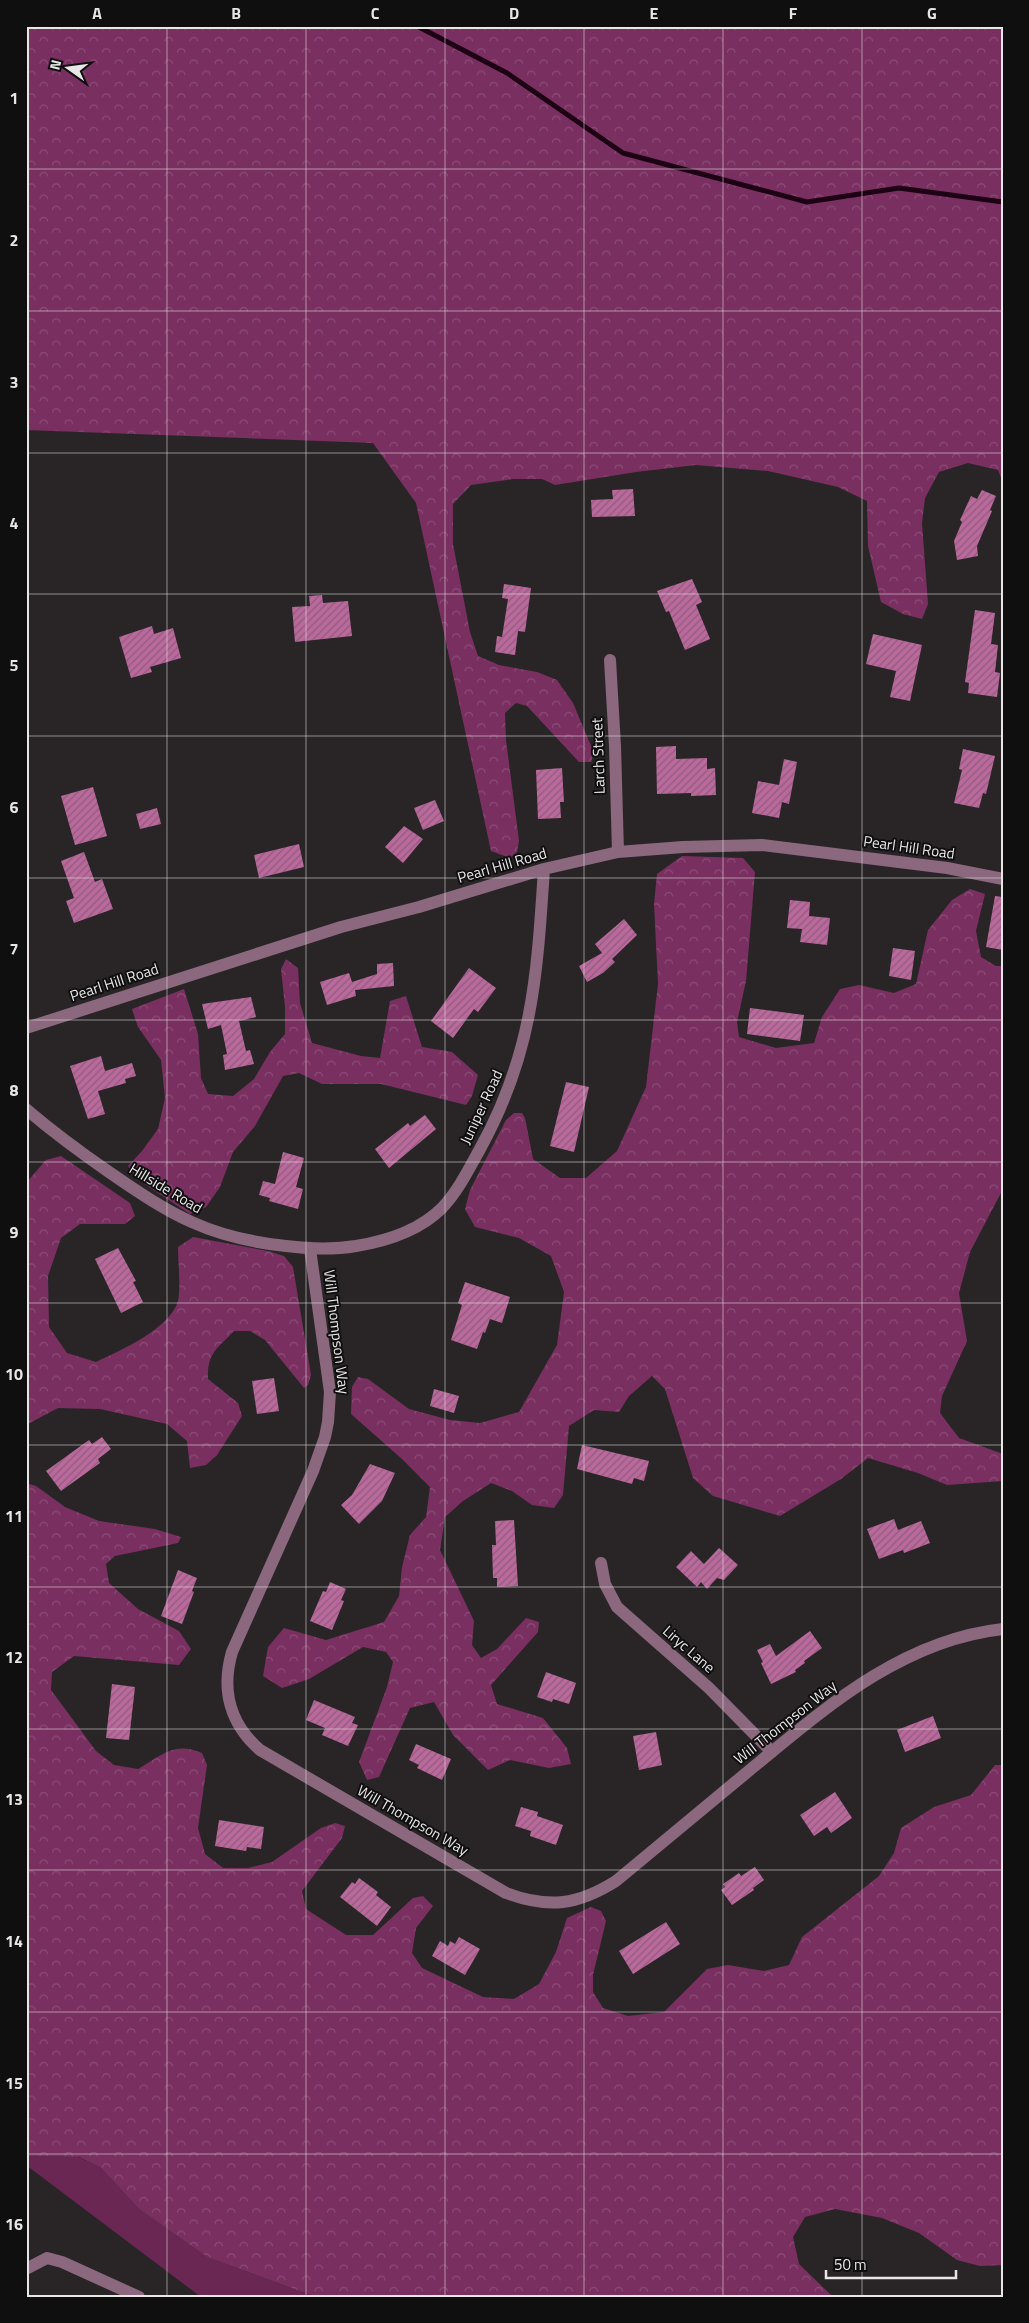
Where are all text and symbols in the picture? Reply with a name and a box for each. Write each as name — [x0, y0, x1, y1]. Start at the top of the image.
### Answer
text: A — [92, 1, 102, 25]
text: B — [231, 1, 241, 25]
text: C — [371, 1, 380, 25]
text: D — [509, 1, 519, 25]
text: E — [650, 1, 659, 25]
text: F — [789, 1, 798, 25]
text: G — [927, 1, 937, 25]
north arrow — [42, 42, 92, 92]
text: N — [44, 57, 66, 72]
text: 1 — [10, 86, 18, 110]
text: 2 — [10, 228, 18, 252]
text: 3 — [10, 370, 18, 394]
text: 4 — [10, 511, 19, 535]
text: 5 — [10, 653, 19, 677]
street label: Larch Street — [585, 717, 611, 795]
text: 6 — [10, 795, 19, 819]
street label: Pearl Hill Road — [862, 829, 956, 865]
street label: Pearl Hill Road — [455, 841, 549, 889]
text: 7 — [10, 937, 18, 961]
street label: Pearl Hill Road — [67, 957, 161, 1007]
street label: Juniper Road — [454, 1066, 508, 1148]
text: 8 — [10, 1078, 19, 1102]
street label: Hillside Road — [125, 1157, 207, 1219]
text: 9 — [10, 1220, 19, 1244]
street label: Will Thompson Way — [318, 1269, 356, 1395]
text: 10 — [5, 1362, 23, 1386]
text: 11 — [5, 1504, 23, 1528]
street label: Liryc Lane — [658, 1620, 720, 1678]
text: 12 — [5, 1645, 23, 1669]
street label: Will Thompson Way — [729, 1674, 841, 1770]
street label: Will Thompson Way — [353, 1779, 473, 1861]
text: 13 — [5, 1787, 23, 1811]
text: 14 — [5, 1929, 23, 1953]
text: 15 — [5, 2071, 23, 2095]
text: 16 — [5, 2212, 23, 2236]
scale bar — [826, 2248, 956, 2280]
text: 50 m — [834, 2253, 867, 2276]

